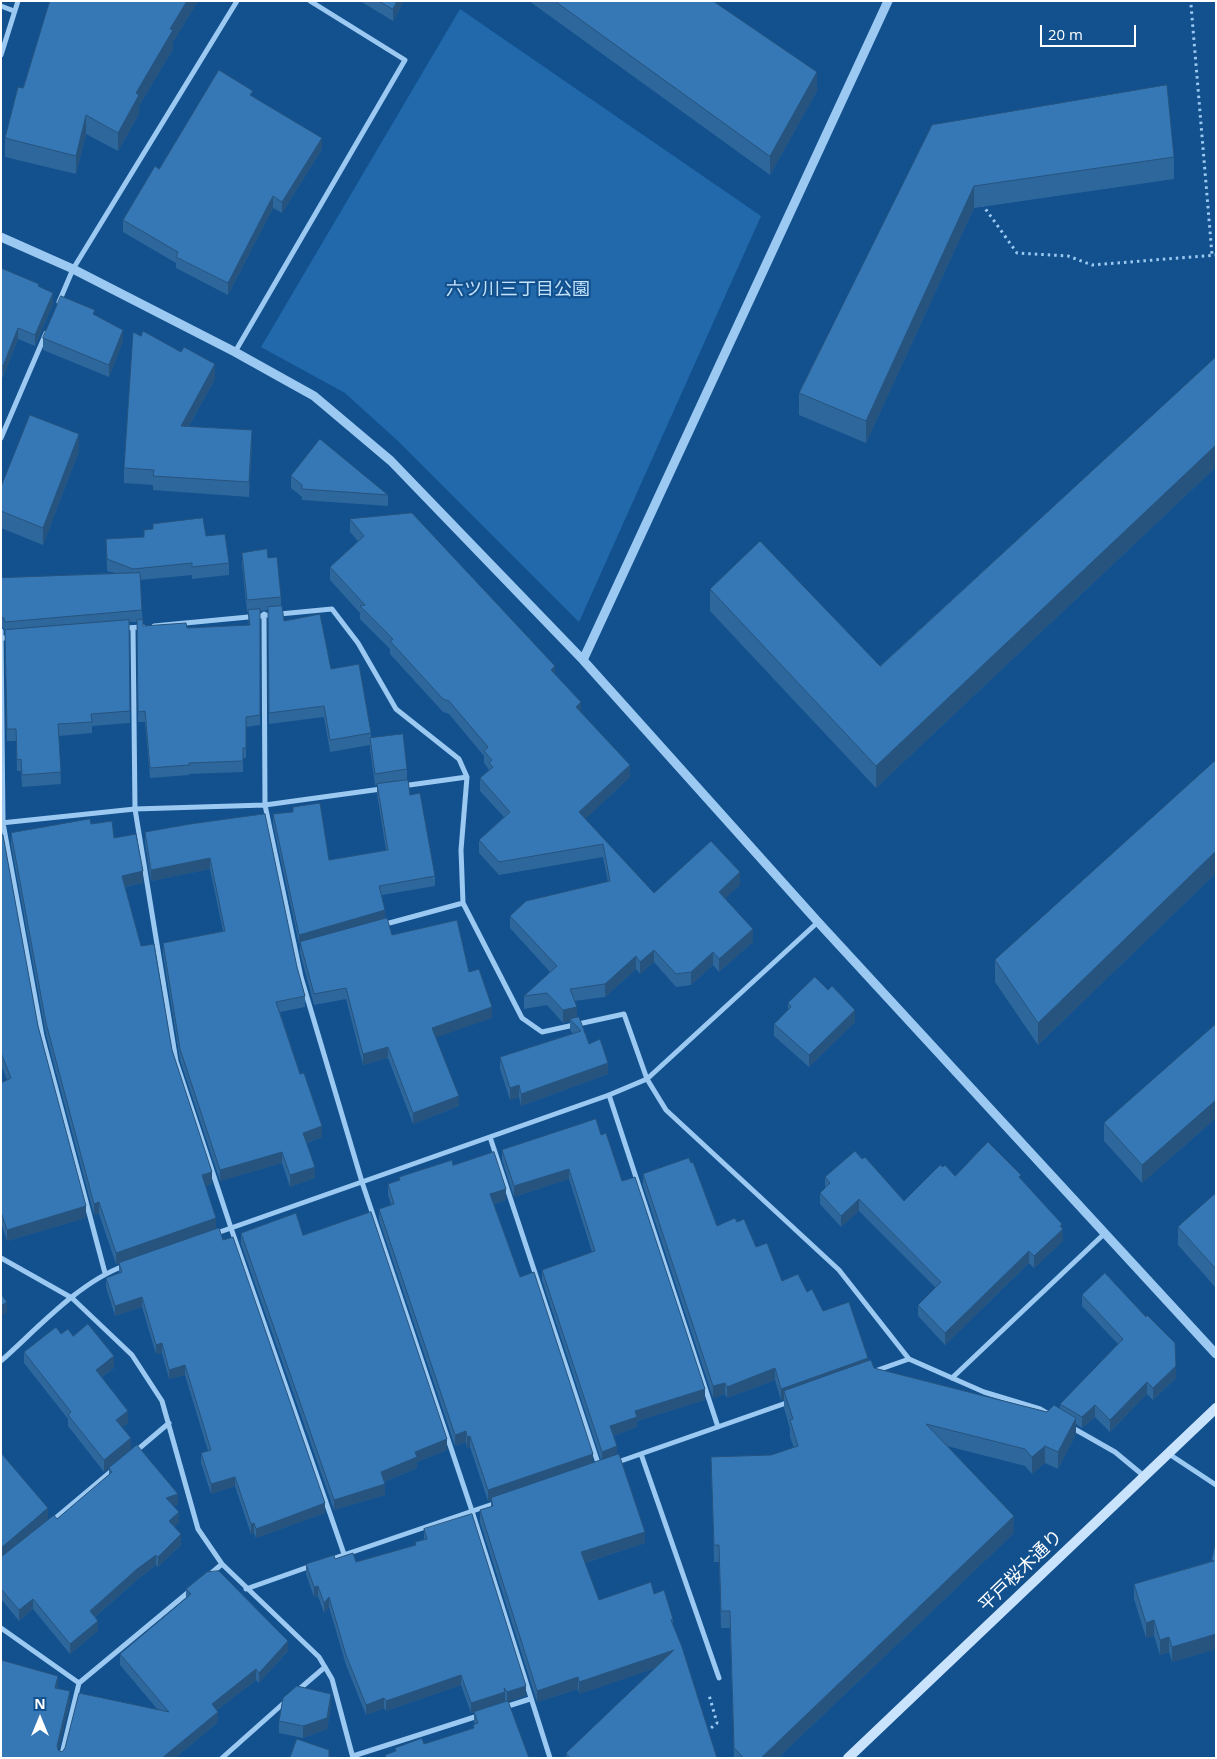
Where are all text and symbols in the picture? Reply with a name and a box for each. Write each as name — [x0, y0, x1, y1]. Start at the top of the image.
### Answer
scale bar — [1042, 15, 1138, 47]
text: 20 m — [1048, 24, 1083, 44]
park label: 六ツ川三丁目公園 — [446, 279, 590, 301]
street label: 平戸桜木通り — [975, 1526, 1067, 1616]
north arrow — [15, 1694, 65, 1744]
text: N — [34, 1694, 46, 1713]

